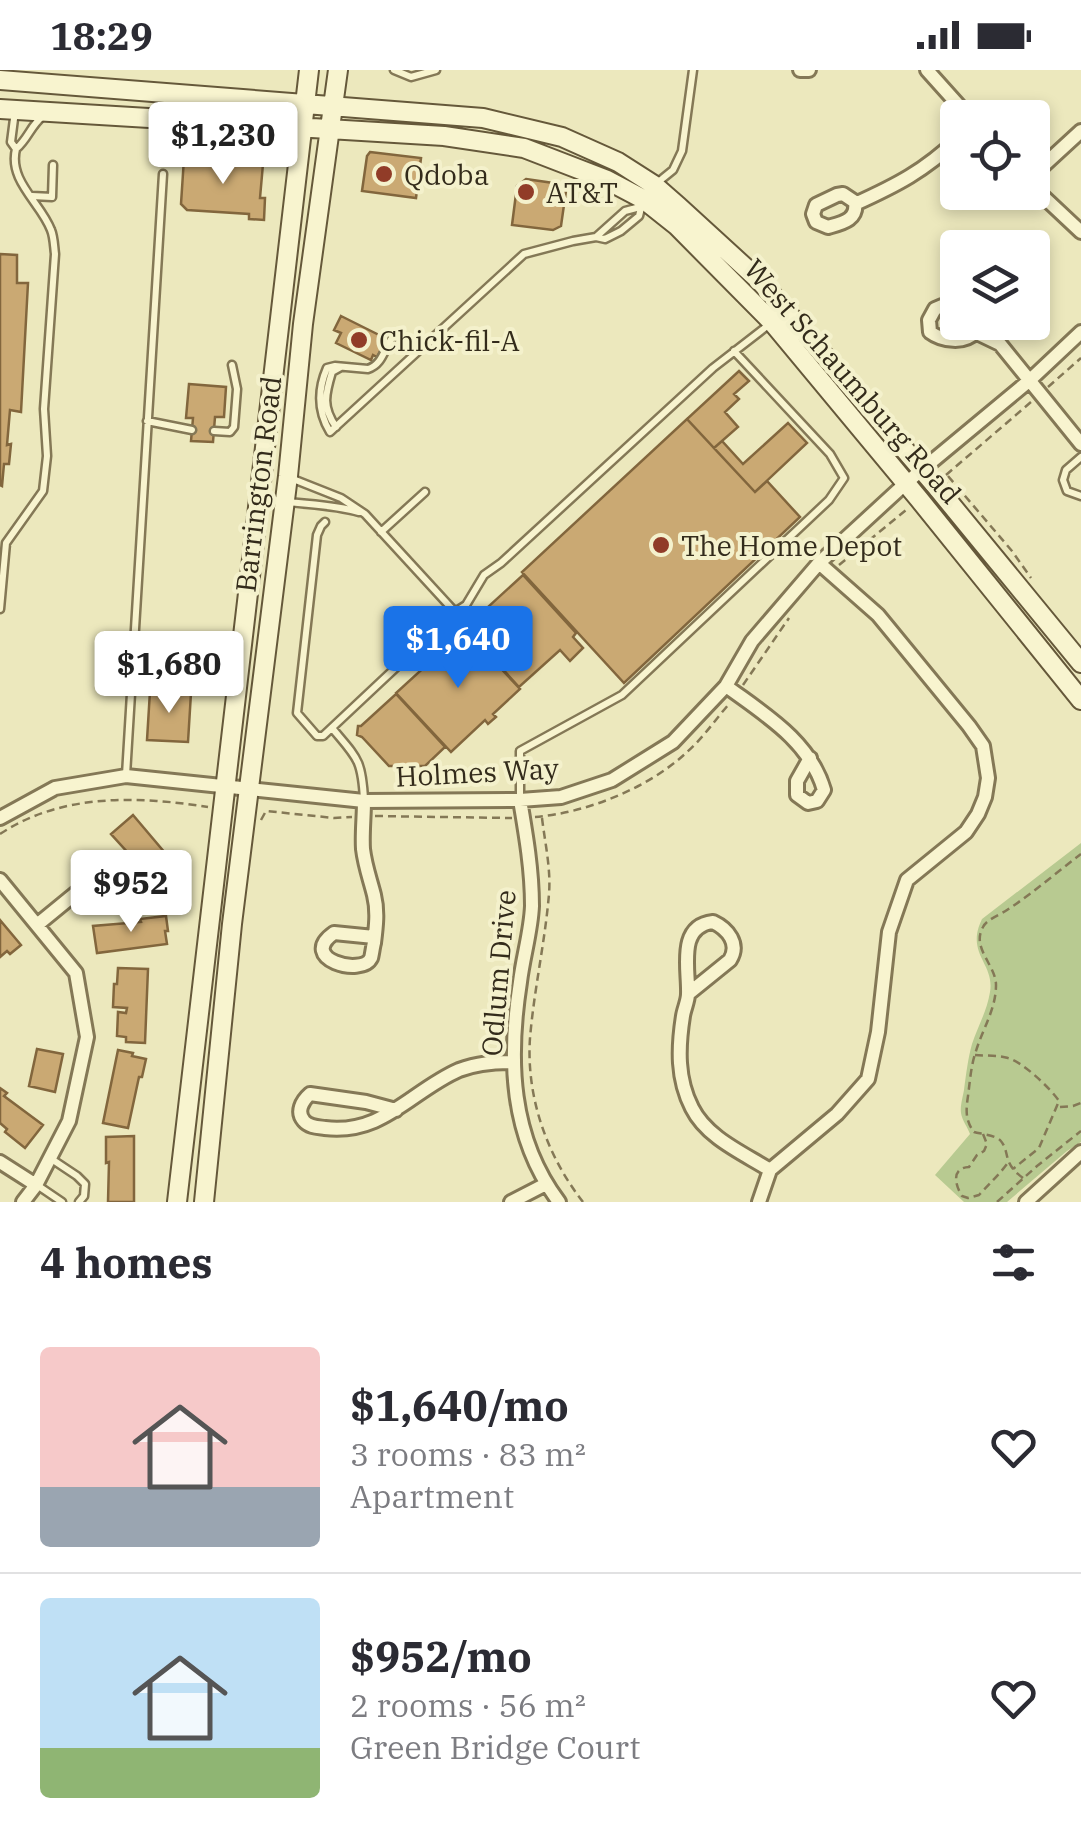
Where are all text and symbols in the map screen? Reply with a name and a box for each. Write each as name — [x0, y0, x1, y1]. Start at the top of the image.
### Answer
text: 18:29 — [50, 11, 153, 60]
map controls — [940, 100, 1050, 340]
button: locate — [940, 100, 1050, 210]
pin: $1,230 — [142, 102, 304, 187]
text: $1,230 — [171, 113, 275, 155]
place label: Qdoba — [404, 156, 489, 193]
marker: Qdoba — [373, 163, 395, 185]
place label: AT&T — [546, 174, 618, 211]
marker: AT&T — [515, 181, 537, 203]
button: layers — [940, 230, 1050, 340]
street label: West Schaumburg Road — [736, 251, 970, 511]
place label: Chick-fil-A — [379, 322, 520, 359]
marker: Chick-fil-A — [348, 329, 370, 351]
street label: Barrington Road — [226, 374, 290, 594]
place label: The Home Depot — [681, 527, 902, 564]
marker: The Home Depot — [650, 534, 672, 556]
pin: $1,640 — [377, 606, 539, 691]
text: $1,640 — [406, 617, 510, 659]
pin: $1,680 — [88, 631, 250, 716]
text: $1,680 — [117, 642, 221, 684]
street label: Holmes Way — [394, 749, 560, 795]
pin: $952 — [72, 850, 190, 935]
text: $952 — [93, 861, 169, 903]
street label: Odlum Drive — [472, 888, 524, 1058]
text: 4 homes — [40, 1235, 213, 1290]
icon: filters — [986, 1235, 1041, 1290]
text: $1,640/mo — [350, 1378, 569, 1433]
icon: home — [120, 1387, 240, 1507]
icon: heart — [986, 1420, 1041, 1475]
text: 3 rooms · 83 m² — [350, 1433, 586, 1475]
text: Apartment — [350, 1475, 514, 1517]
text: $952/mo — [350, 1629, 532, 1684]
icon: home — [120, 1638, 240, 1758]
icon: heart — [986, 1671, 1041, 1726]
text: 2 rooms · 56 m² — [350, 1684, 586, 1726]
text: Green Bridge Court — [350, 1726, 640, 1768]

